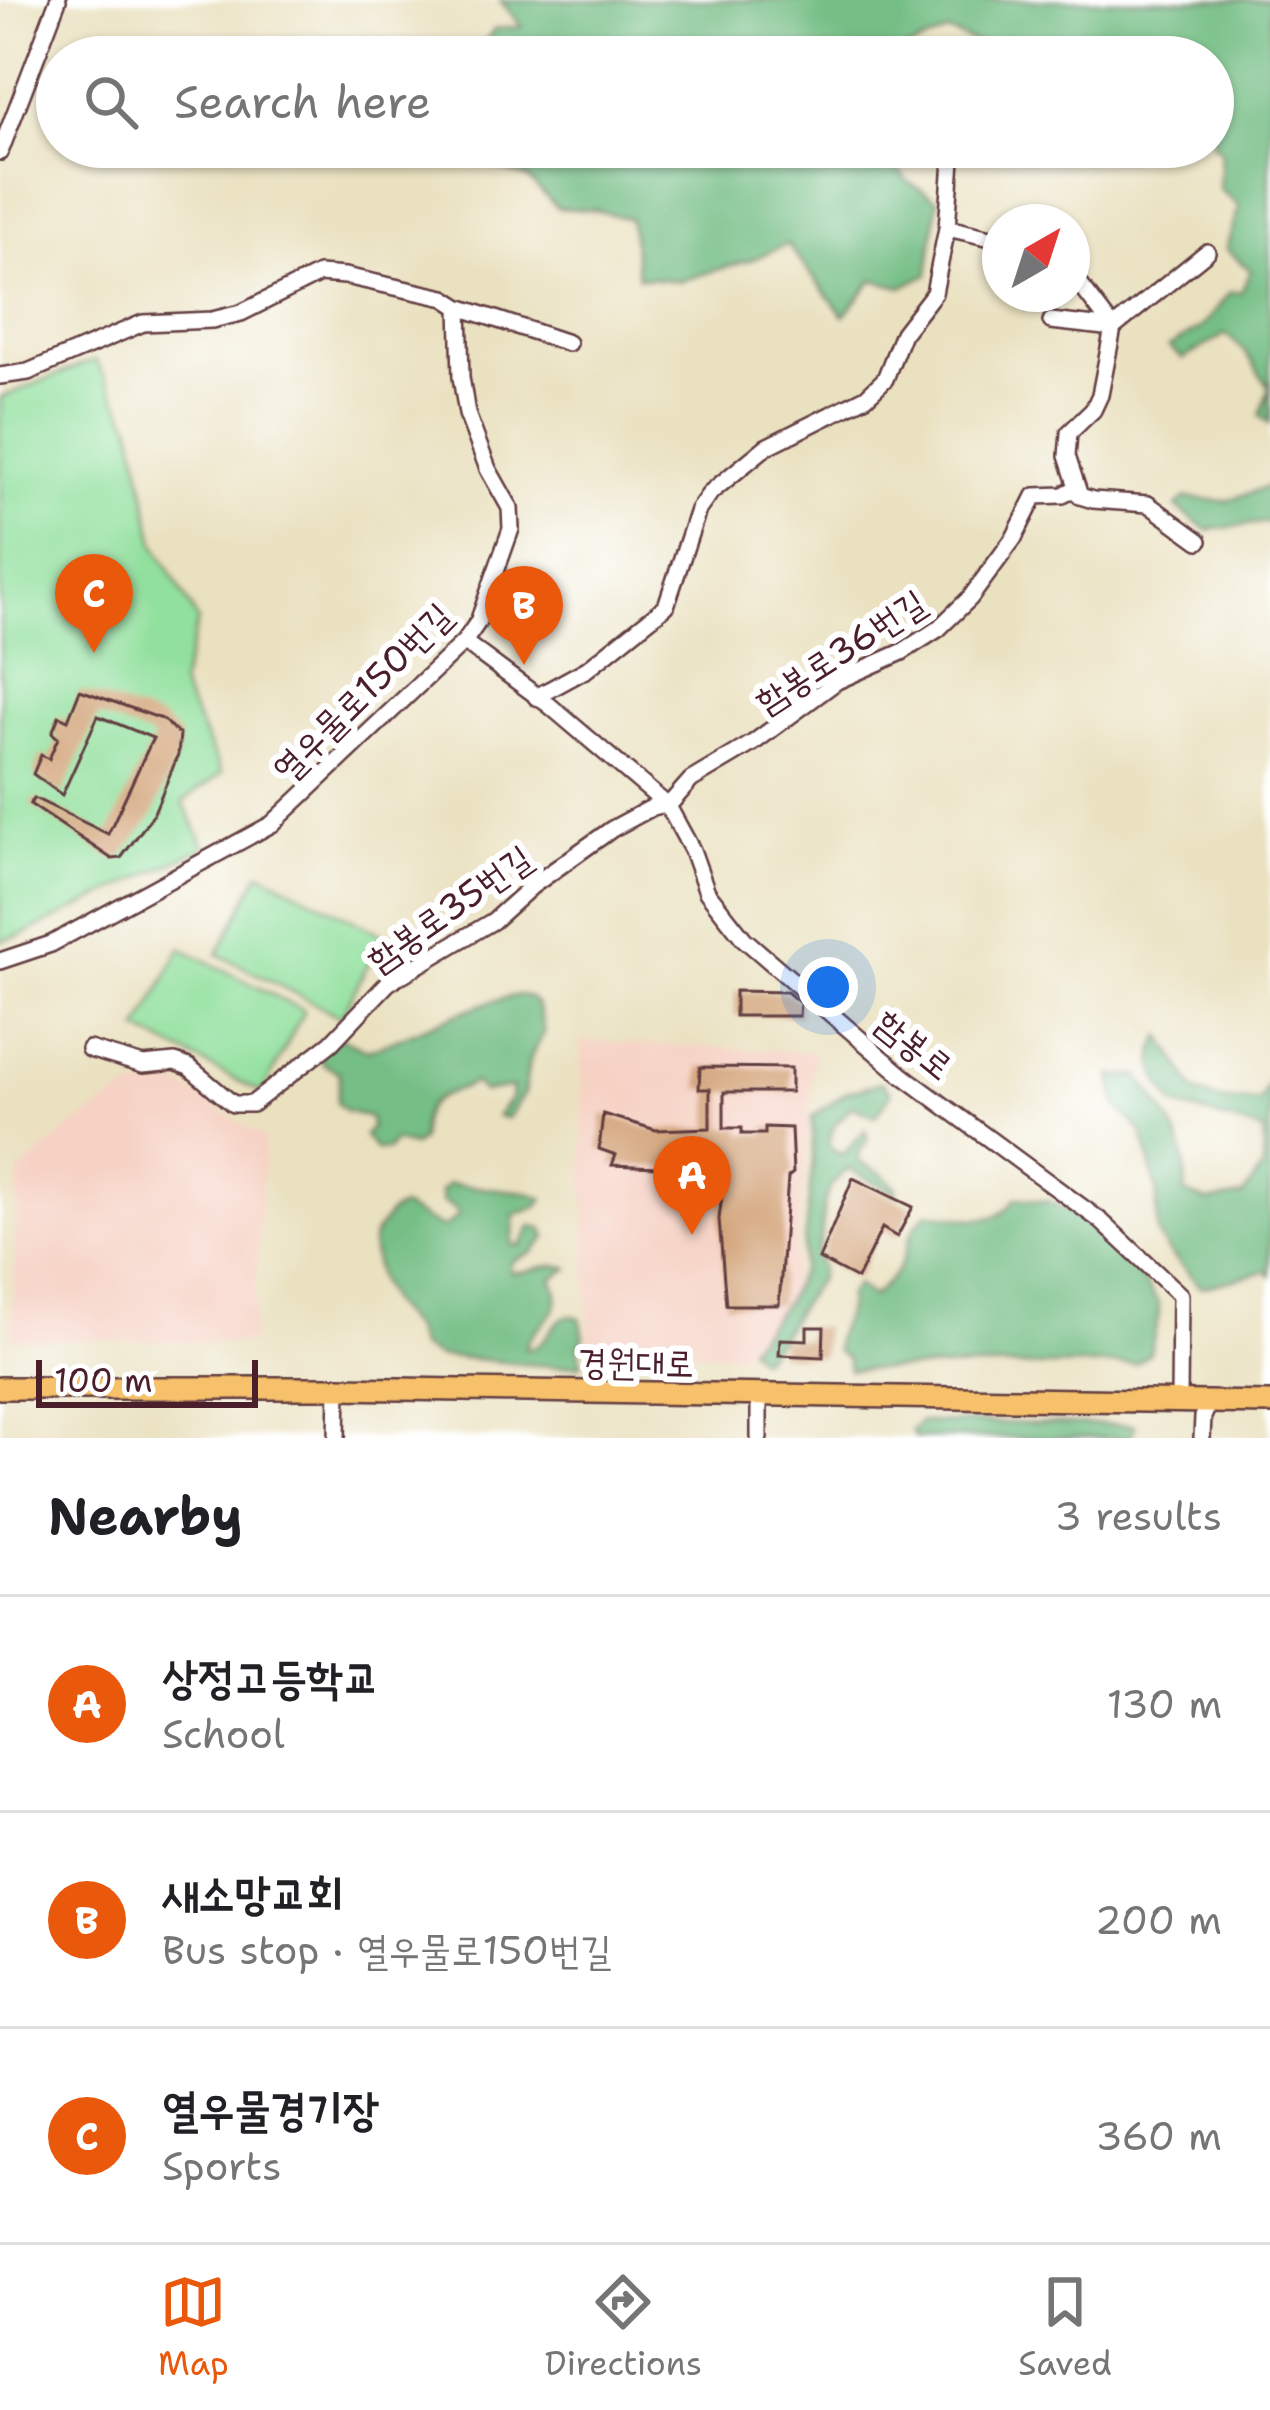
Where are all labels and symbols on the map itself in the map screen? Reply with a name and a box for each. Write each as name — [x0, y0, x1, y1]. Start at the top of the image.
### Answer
north arrow — [982, 204, 1090, 312]
pin: C — [55, 554, 133, 653]
pin: B — [485, 566, 563, 665]
street label: 함봉로36번길 — [745, 578, 935, 725]
street label: 열우물로150번길 — [262, 592, 463, 793]
street label: 함봉로35번길 — [357, 834, 542, 983]
your location — [798, 957, 858, 1017]
street label: 함봉로 — [865, 998, 964, 1091]
pin: A — [653, 1136, 731, 1235]
street label: 경원대로 — [578, 1337, 694, 1388]
scale bar — [36, 1354, 258, 1407]

